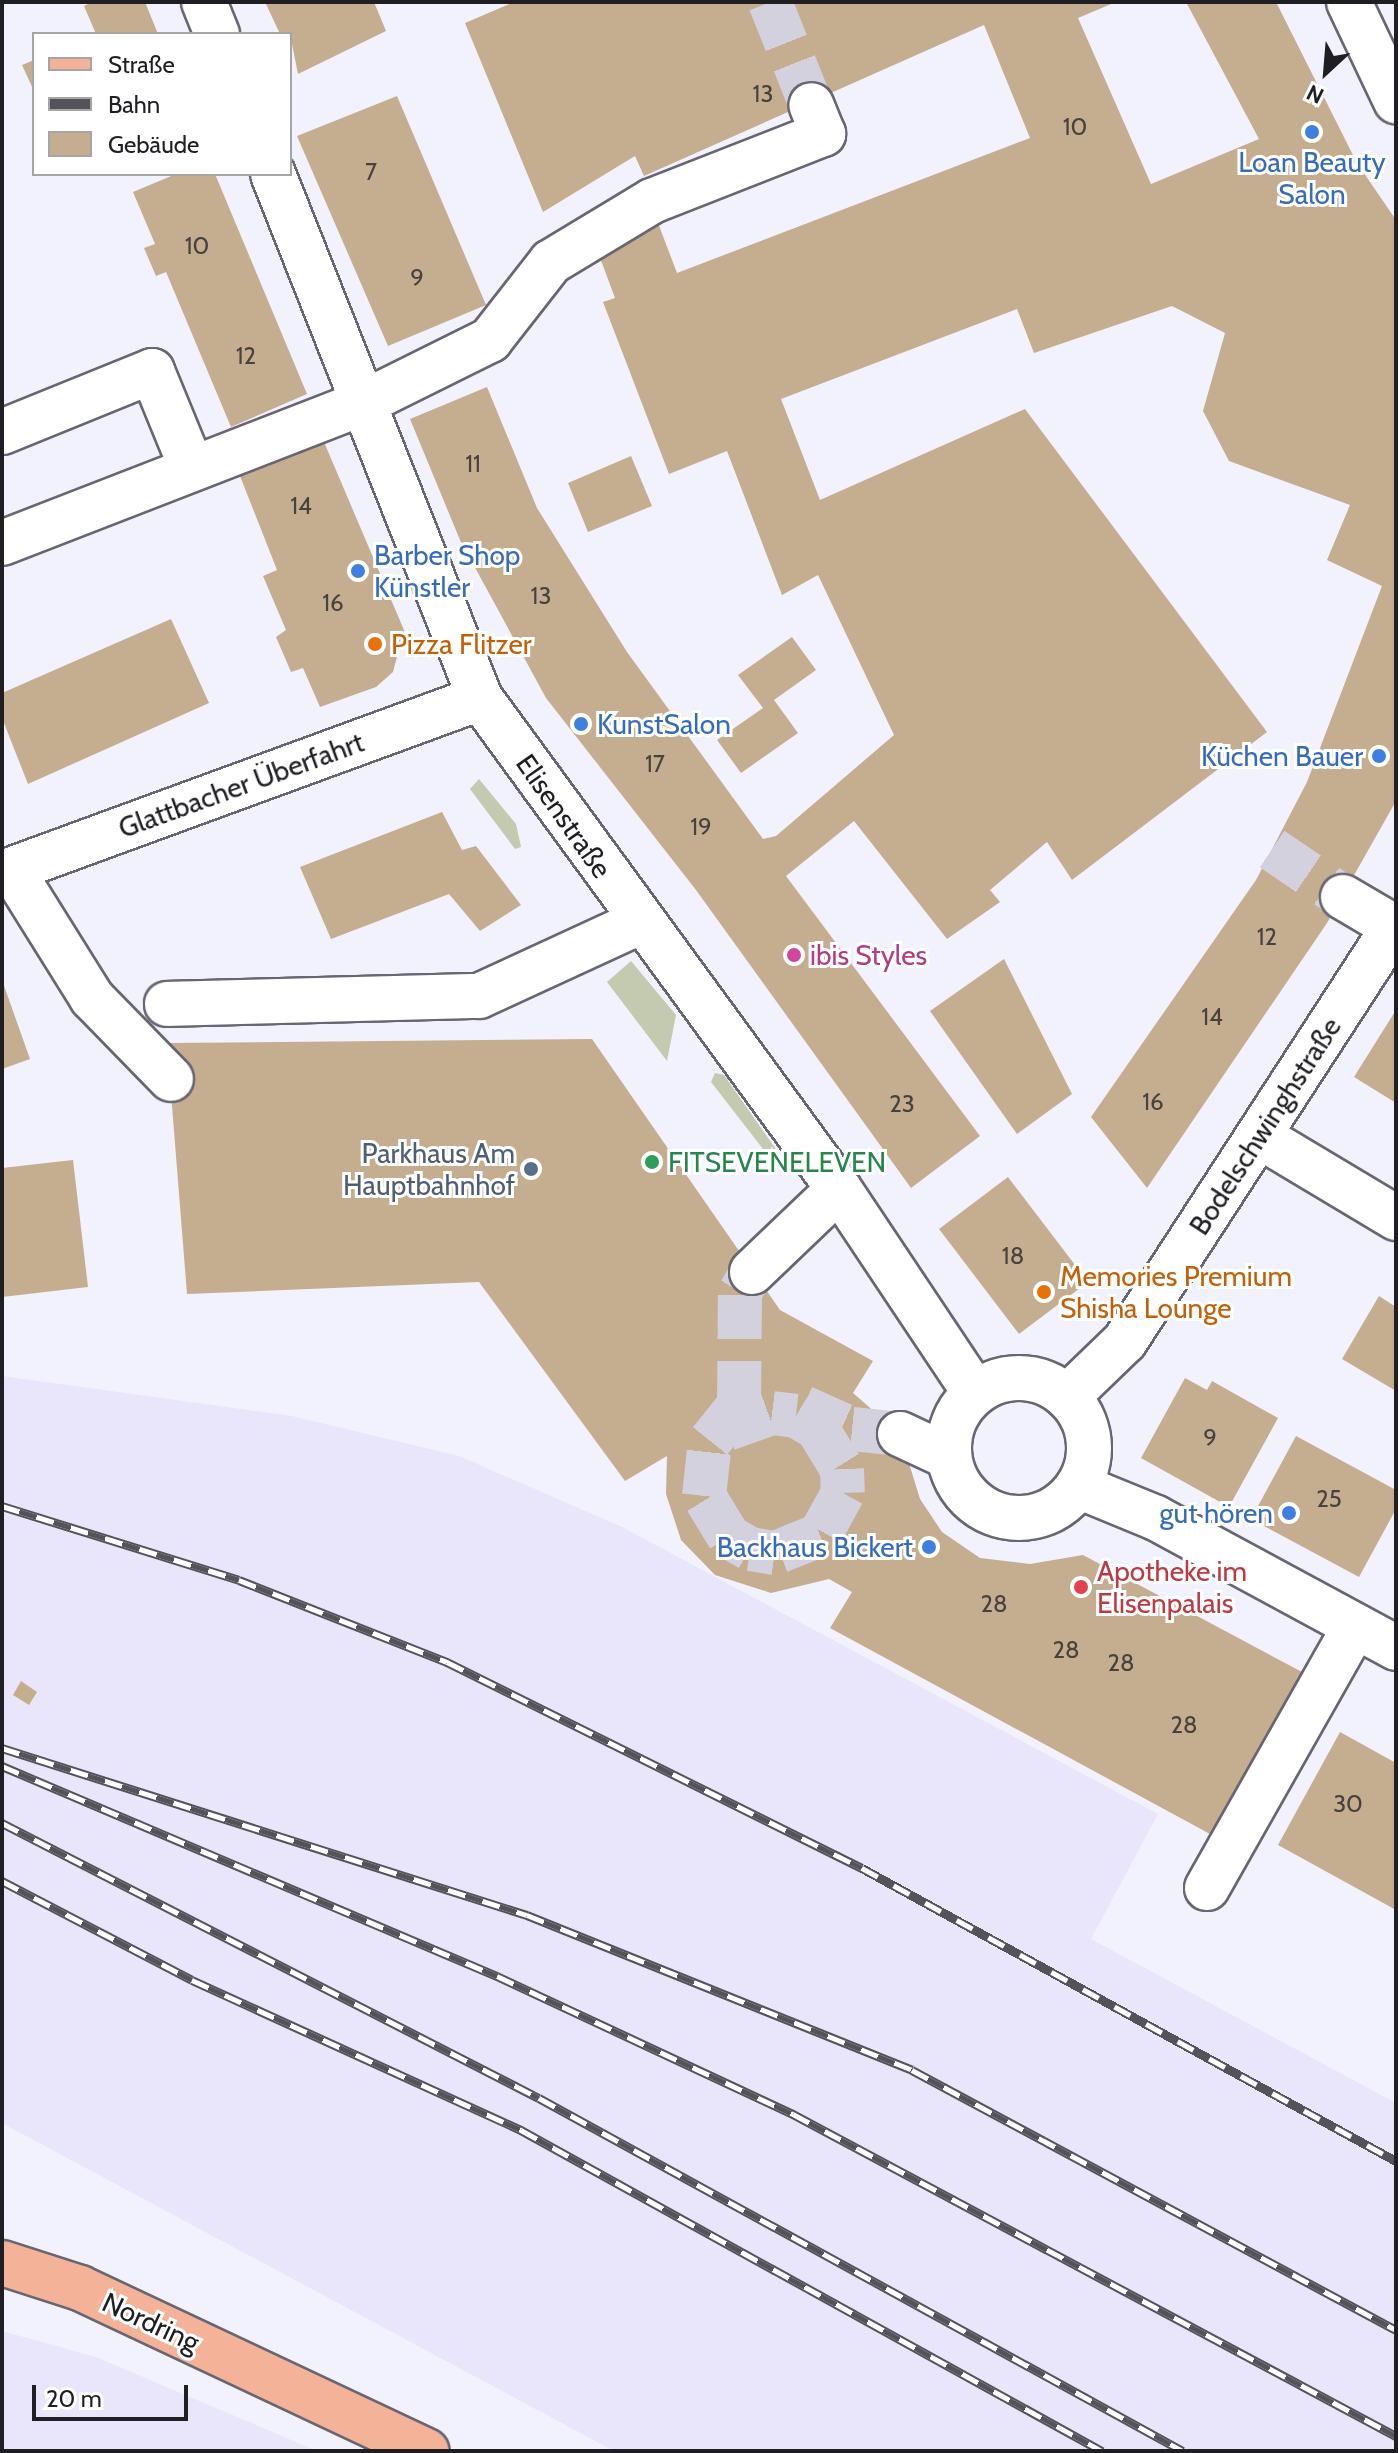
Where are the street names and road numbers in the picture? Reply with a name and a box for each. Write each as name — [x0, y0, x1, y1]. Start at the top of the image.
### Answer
street label: Glattbacher Überfahrt — [114, 725, 368, 845]
street label: Elisenstraße — [509, 748, 619, 884]
street label: Bodelschwinghstraße — [1182, 1011, 1348, 1241]
street label: Nordring — [97, 2285, 205, 2359]

